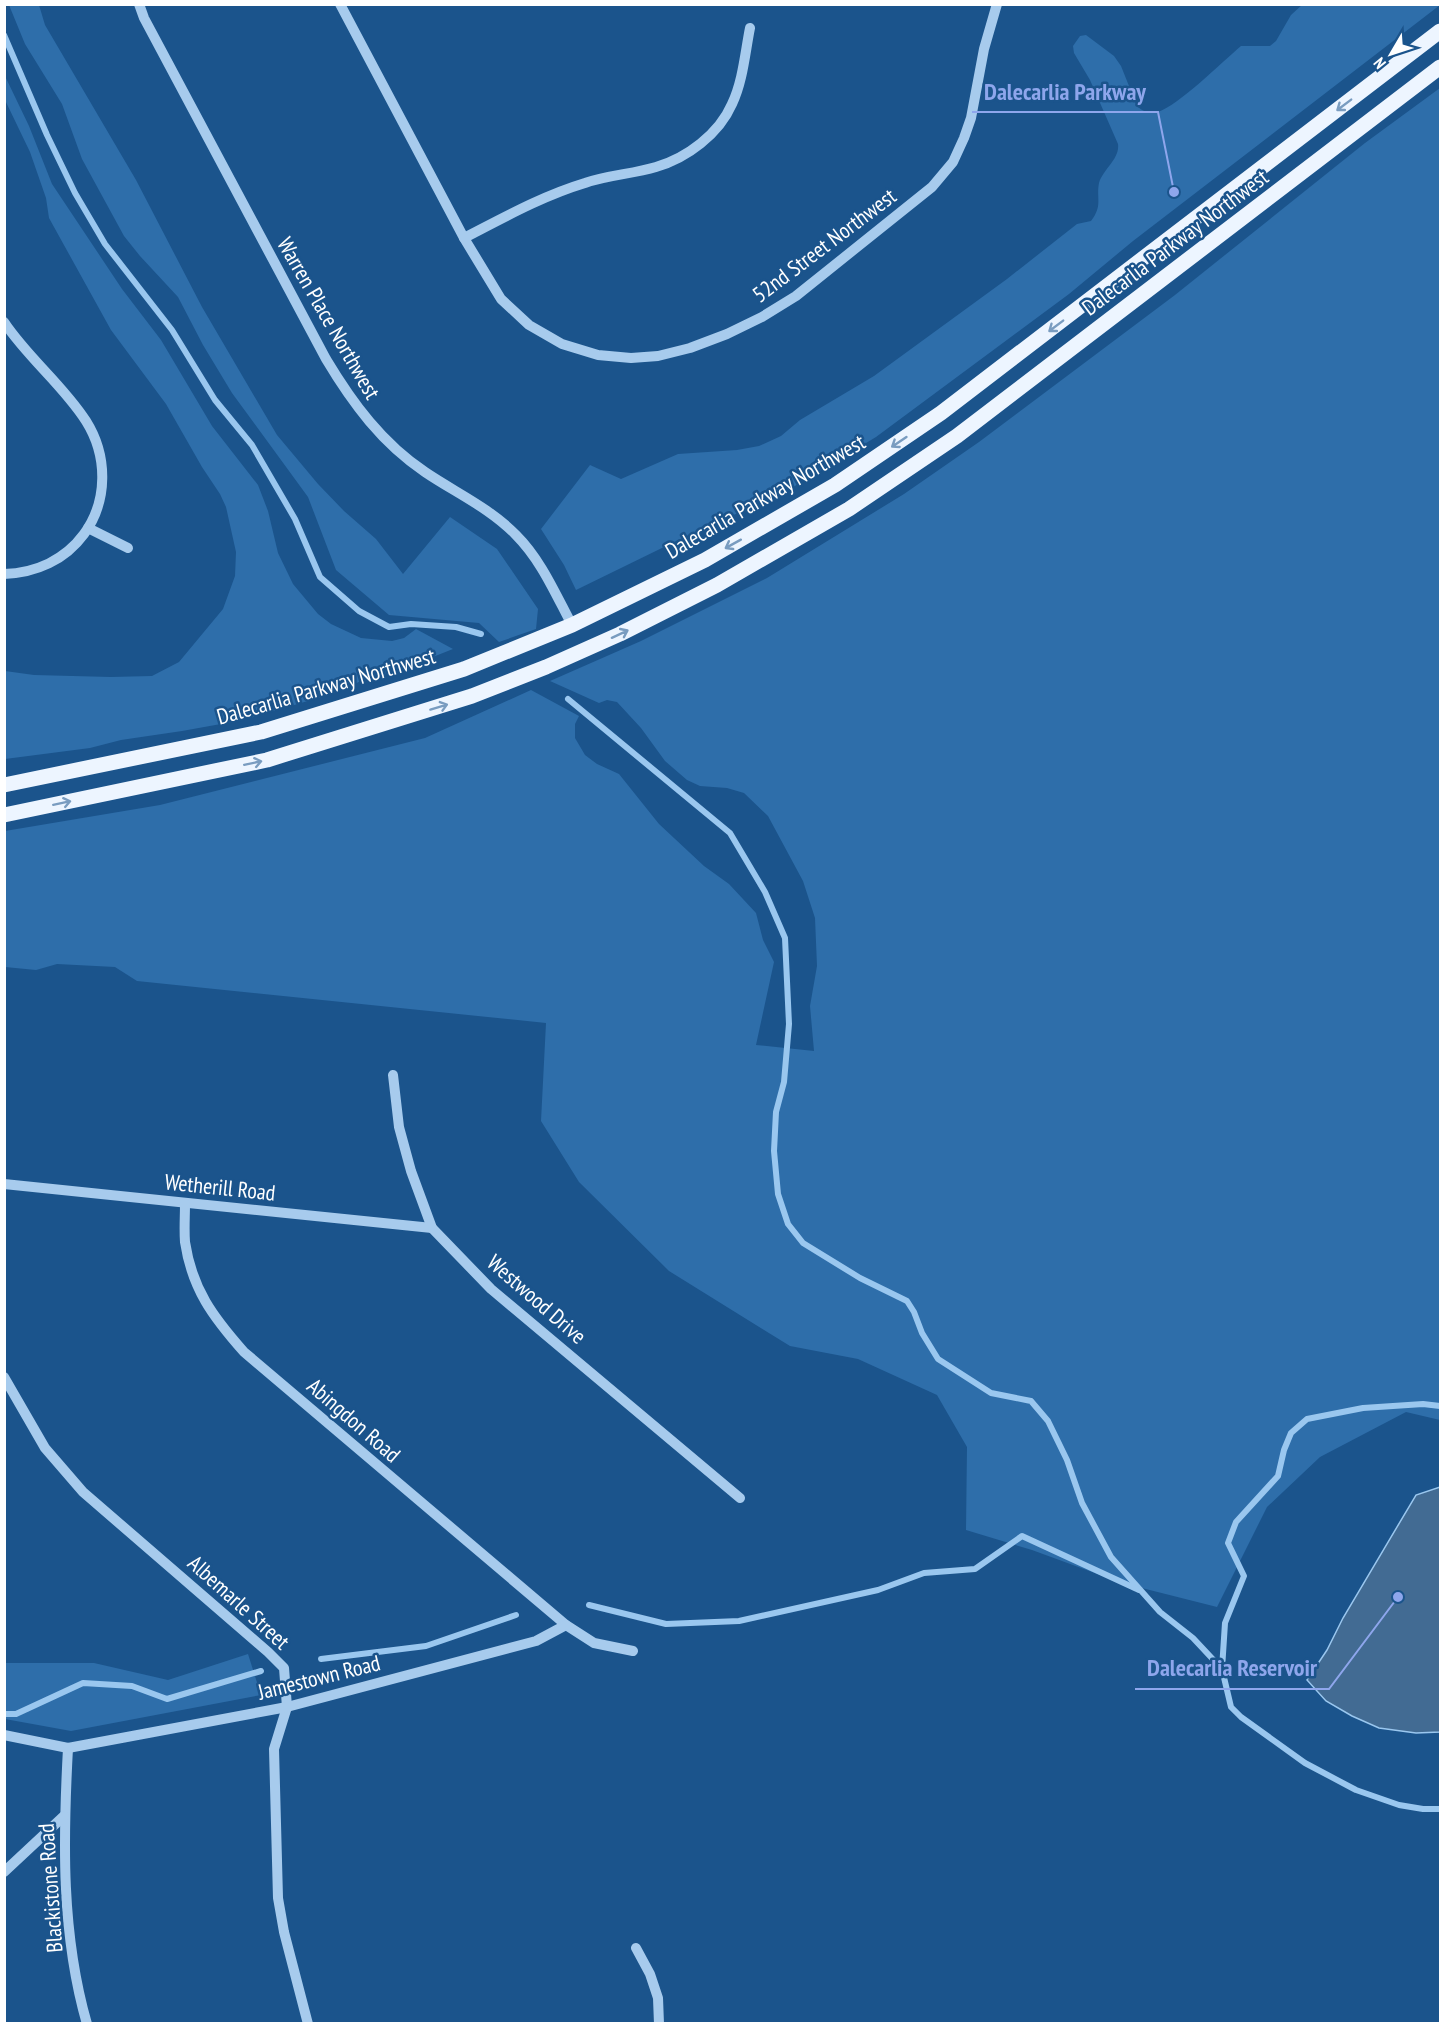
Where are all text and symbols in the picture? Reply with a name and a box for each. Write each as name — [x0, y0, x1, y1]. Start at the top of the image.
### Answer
north arrow — [1361, 24, 1421, 84]
text: N — [1369, 54, 1390, 73]
callout: Dalecarlia Parkway — [972, 70, 1158, 112]
text: Dalecarlia Parkway — [984, 76, 1146, 107]
one-way arrow — [1337, 99, 1353, 112]
street label: Dalecarlia Parkway Northwest — [1076, 163, 1274, 321]
street label: 52nd Street Northwest — [747, 182, 901, 308]
street label: Warren Place Northwest — [271, 232, 387, 404]
one-way arrow — [1048, 319, 1064, 332]
street label: Dalecarlia Parkway Northwest — [660, 427, 870, 565]
one-way arrow — [892, 436, 908, 448]
one-way arrow — [725, 539, 743, 550]
one-way arrow — [610, 627, 628, 639]
street label: Dalecarlia Parkway Northwest — [213, 641, 439, 731]
one-way arrow — [429, 700, 448, 711]
one-way arrow — [242, 757, 262, 768]
one-way arrow — [52, 797, 71, 808]
street label: Wetherill Road — [163, 1167, 277, 1207]
street label: Westwood Drive — [482, 1248, 592, 1350]
street label: Abingdon Road — [302, 1372, 406, 1468]
street label: Albemarle Street — [182, 1549, 296, 1655]
callout: Dalecarlia Reservoir — [1135, 1647, 1329, 1689]
street label: Jamestown Road — [254, 1648, 383, 1706]
text: Dalecarlia Reservoir — [1147, 1652, 1318, 1683]
street label: Blackistone Road — [32, 1823, 68, 1953]

